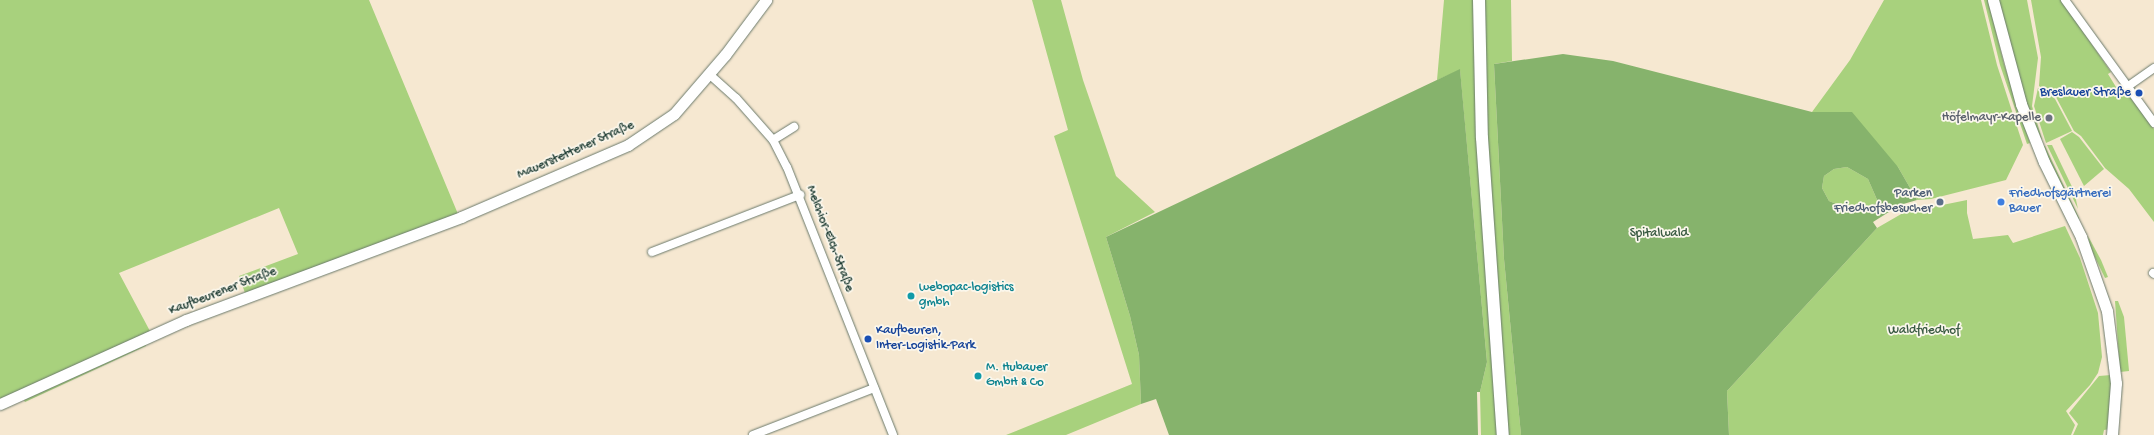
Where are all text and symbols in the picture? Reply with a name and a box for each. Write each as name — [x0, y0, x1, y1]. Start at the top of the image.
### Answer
place label: Breslauer Straße — [2040, 85, 2131, 101]
marker: Breslauer Straße — [2134, 88, 2144, 98]
place label: Höfelmayr-Kapelle — [1942, 110, 2041, 126]
marker: Höfelmayr-Kapelle — [2044, 113, 2054, 123]
street label: Mauerstettener Straße — [515, 118, 637, 184]
street label: Melchior-Elch-Straße — [802, 184, 856, 294]
place label: Parken Friedhofsbesucher — [1834, 187, 1932, 218]
place label: Friedhofsgärtnerei Bauer — [2009, 187, 2111, 218]
marker: Parken Friedhofsbesucher — [1935, 197, 1945, 207]
marker: Friedhofsgärtnerei Bauer — [1996, 197, 2006, 207]
park label: Spitalwald — [1630, 226, 1688, 242]
street label: Kaufbeurener Straße — [167, 264, 279, 320]
place label: webopac-logistics gmbh — [919, 281, 1013, 312]
marker: webopac-logistics gmbh — [906, 291, 916, 301]
park label: Waldfriedhof — [1888, 323, 1960, 339]
place label: Kaufbeuren, Inter-Logistik-Park — [876, 324, 975, 355]
marker: Kaufbeuren, Inter-Logistik-Park — [863, 334, 873, 344]
place label: M. Hubauer GmbH & Co — [986, 361, 1047, 392]
marker: M. Hubauer GmbH & Co — [973, 371, 983, 381]

